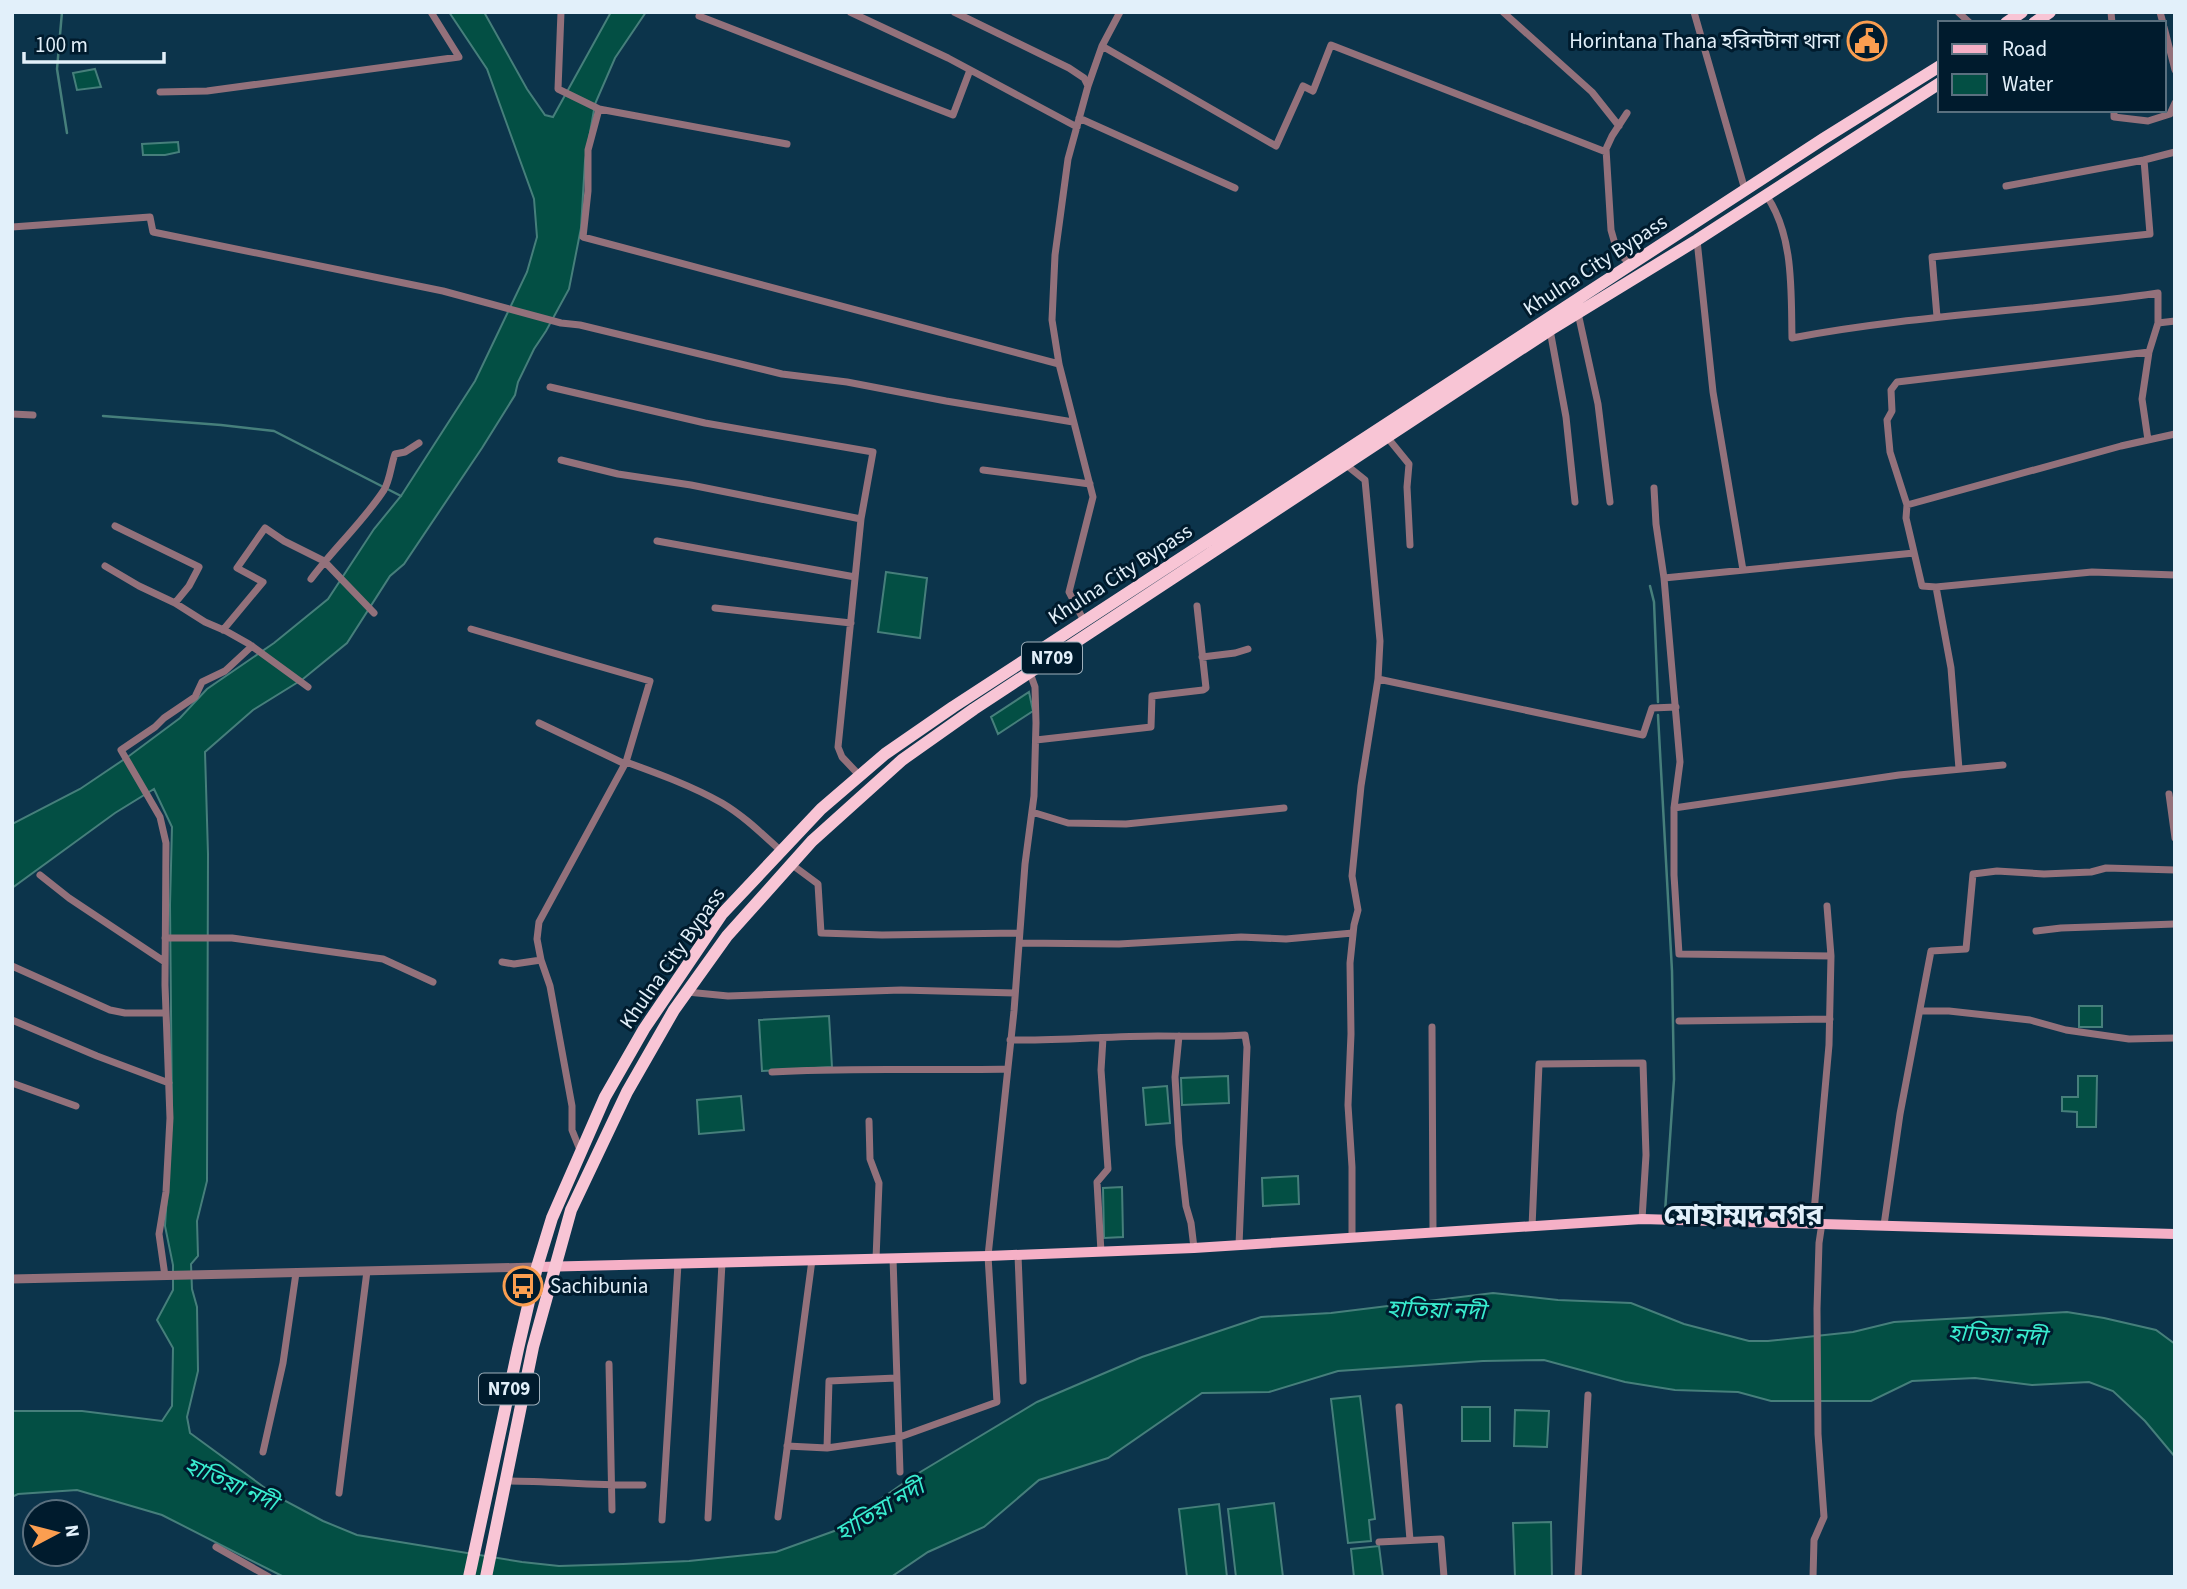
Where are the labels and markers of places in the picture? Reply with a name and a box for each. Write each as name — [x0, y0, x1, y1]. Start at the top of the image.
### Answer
public building icon: Horintana Thana হরিনটানা থানা — [1846, 20, 1888, 62]
place label: Horintana Thana হরিনটানা থানা — [1569, 26, 1840, 56]
bus stop icon: Sachibunia — [502, 1265, 544, 1307]
place label: Sachibunia — [550, 1271, 648, 1301]

